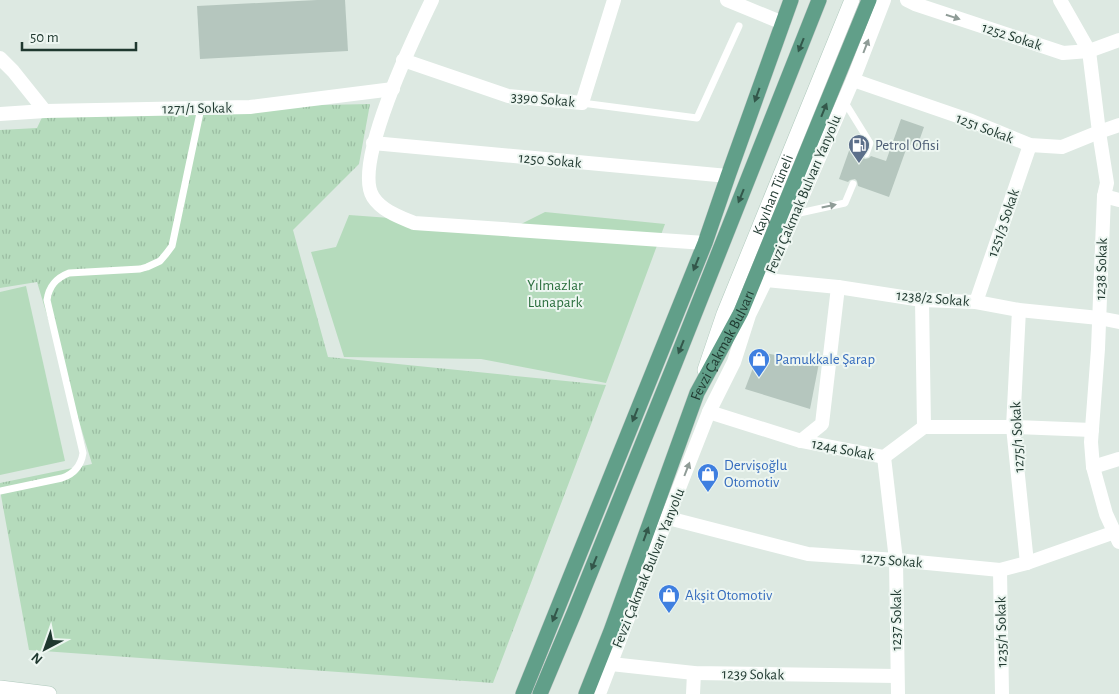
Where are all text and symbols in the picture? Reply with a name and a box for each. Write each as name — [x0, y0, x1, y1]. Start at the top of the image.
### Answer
one-way arrow — [945, 13, 960, 21]
scale bar — [22, 20, 136, 52]
street label: 1252 Sokak — [980, 20, 1044, 53]
text: 50 m — [30, 30, 59, 45]
one-way arrow — [797, 38, 805, 53]
one-way arrow — [862, 38, 870, 53]
one-way arrow — [753, 88, 761, 103]
street label: 3390 Sokak — [510, 89, 576, 110]
street label: 1271/1 Sokak — [162, 100, 232, 117]
one-way arrow — [820, 103, 828, 117]
street label: 1251 Sokak — [954, 111, 1016, 146]
street label: Fevzi Çakmak Bulvarı Yanyolu — [763, 112, 844, 276]
fuel station icon: Petrol Ofisi — [847, 133, 871, 164]
place label: Petrol Ofisi — [875, 138, 939, 153]
street label: 1250 Sokak — [518, 150, 582, 171]
street label: Kayıhan Tüneli — [750, 152, 796, 237]
street label: 1251/3 Sokak — [985, 187, 1022, 259]
one-way arrow — [737, 189, 745, 204]
one-way arrow — [822, 202, 837, 210]
street label: 1238 Sokak — [1093, 238, 1110, 300]
one-way arrow — [692, 257, 699, 272]
park label: Yılmazlar Lunapark — [527, 278, 583, 310]
street label: Fevzi Çakmak Bulvarı — [688, 288, 757, 402]
street label: 1238/2 Sokak — [896, 288, 970, 309]
one-way arrow — [677, 340, 685, 355]
shop icon: Pamukkale Şarap — [747, 347, 771, 378]
place label: Pamukkale Şarap — [775, 352, 875, 367]
street label: 1275/1 Sokak — [1008, 401, 1027, 473]
one-way arrow — [631, 408, 639, 422]
street label: 1244 Sokak — [810, 436, 876, 463]
place label: Dervişoğlu Otomotiv — [724, 458, 788, 490]
one-way arrow — [683, 461, 691, 476]
shop icon: Dervişoğlu Otomotiv — [696, 462, 720, 493]
street label: Fevzi Çakmak Bulvarı Yanyolu — [610, 486, 688, 650]
one-way arrow — [643, 526, 650, 541]
street label: 1275 Sokak — [861, 550, 923, 571]
one-way arrow — [590, 556, 598, 571]
shop icon: Akşit Otomotiv — [657, 583, 681, 614]
place label: Akşit Otomotiv — [685, 588, 773, 603]
street label: 1237 Sokak — [889, 589, 904, 651]
street label: 1235/1 Sokak — [993, 596, 1010, 668]
one-way arrow — [551, 608, 559, 623]
north arrow — [20, 624, 70, 674]
text: N — [29, 650, 45, 667]
street label: 1239 Sokak — [722, 666, 784, 683]

